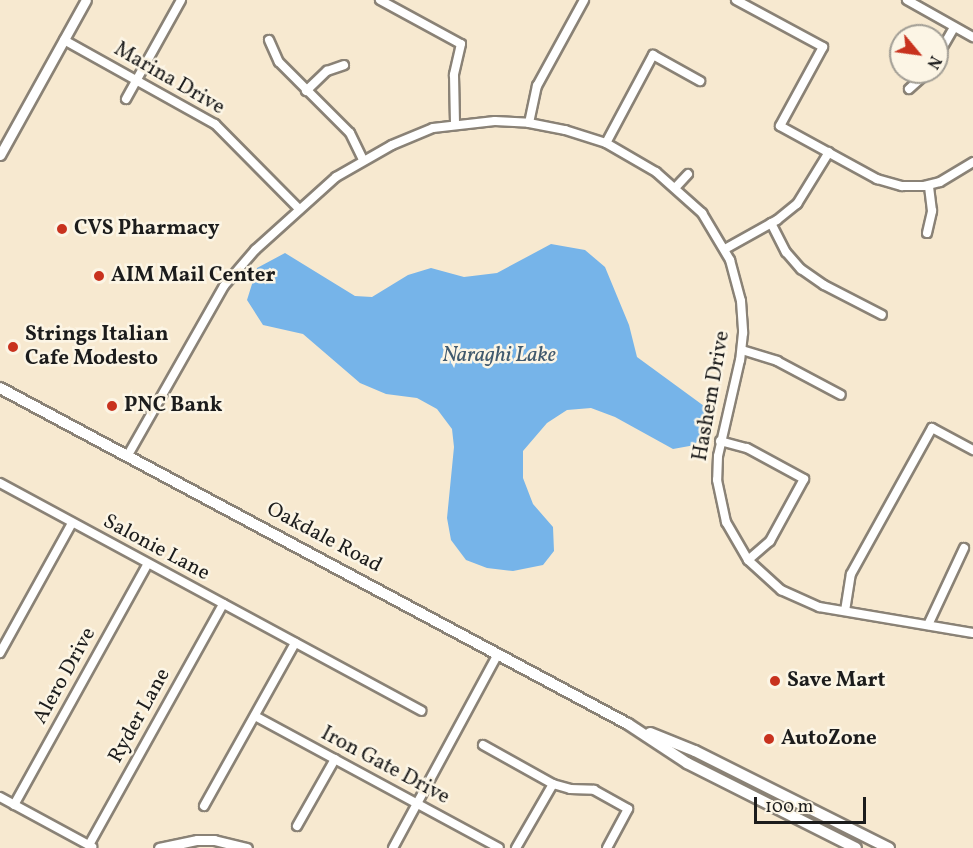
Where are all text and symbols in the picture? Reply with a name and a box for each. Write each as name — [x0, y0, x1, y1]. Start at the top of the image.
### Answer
north arrow — [889, 24, 949, 84]
street label: Marina Drive — [109, 37, 229, 121]
text: N — [921, 51, 945, 72]
place label: CVS Pharmacy — [74, 216, 220, 242]
marker: CVS Pharmacy — [55, 222, 69, 236]
place label: AIM Mail Center — [111, 263, 275, 289]
marker: AIM Mail Center — [92, 269, 106, 283]
place label: Strings Italian Cafe Modesto — [25, 322, 169, 372]
street label: Hashem Drive — [688, 329, 736, 463]
marker: Strings Italian Cafe Modesto — [6, 340, 20, 354]
water label: Naraghi Lake — [442, 343, 556, 369]
place label: PNC Bank — [124, 393, 222, 419]
marker: PNC Bank — [105, 399, 119, 413]
street label: Oakdale Road — [262, 497, 386, 579]
street label: Salonie Lane — [98, 509, 214, 587]
street label: Alero Drive — [28, 623, 102, 729]
street label: Ryder Lane — [104, 664, 176, 768]
place label: Save Mart — [787, 668, 885, 694]
marker: Save Mart — [768, 674, 782, 688]
street label: Iron Gate Drive — [316, 721, 454, 811]
place label: AutoZone — [781, 726, 877, 752]
marker: AutoZone — [762, 732, 776, 746]
scale bar — [757, 785, 870, 823]
text: 100 m — [765, 795, 814, 820]

